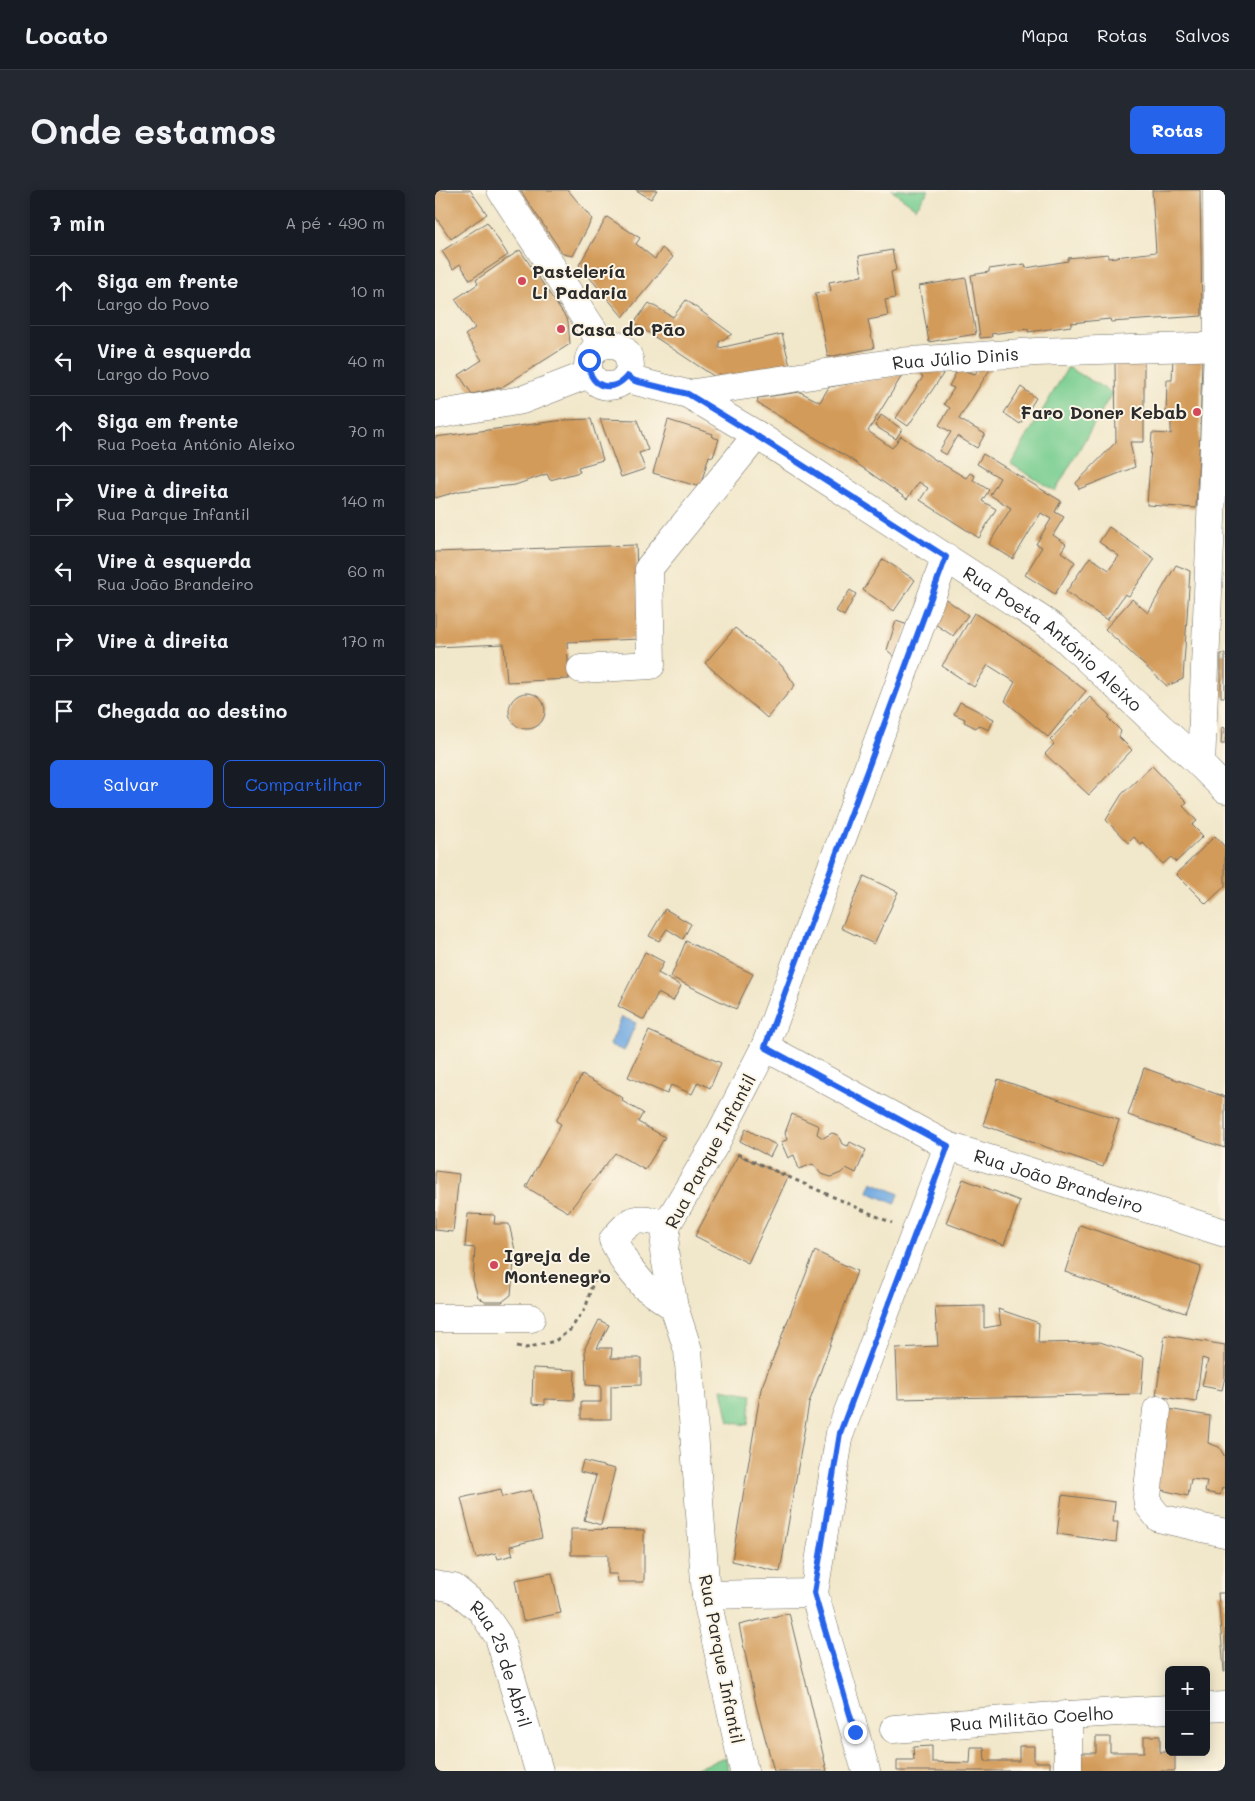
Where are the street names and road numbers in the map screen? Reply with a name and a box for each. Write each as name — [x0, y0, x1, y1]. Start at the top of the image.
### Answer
street label: Rua Júlio Dinis — [890, 341, 1020, 375]
street label: Rua Poeta António Aleixo — [959, 560, 1148, 717]
street label: Rua Parque Infantil — [659, 1069, 761, 1233]
street label: Rua João Brandeiro — [971, 1143, 1146, 1219]
street label: Rua Parque Infantil — [694, 1572, 750, 1746]
street label: Rua 25 de Abril — [466, 1594, 537, 1730]
street label: Rua Militão Coelho — [949, 1700, 1114, 1736]

